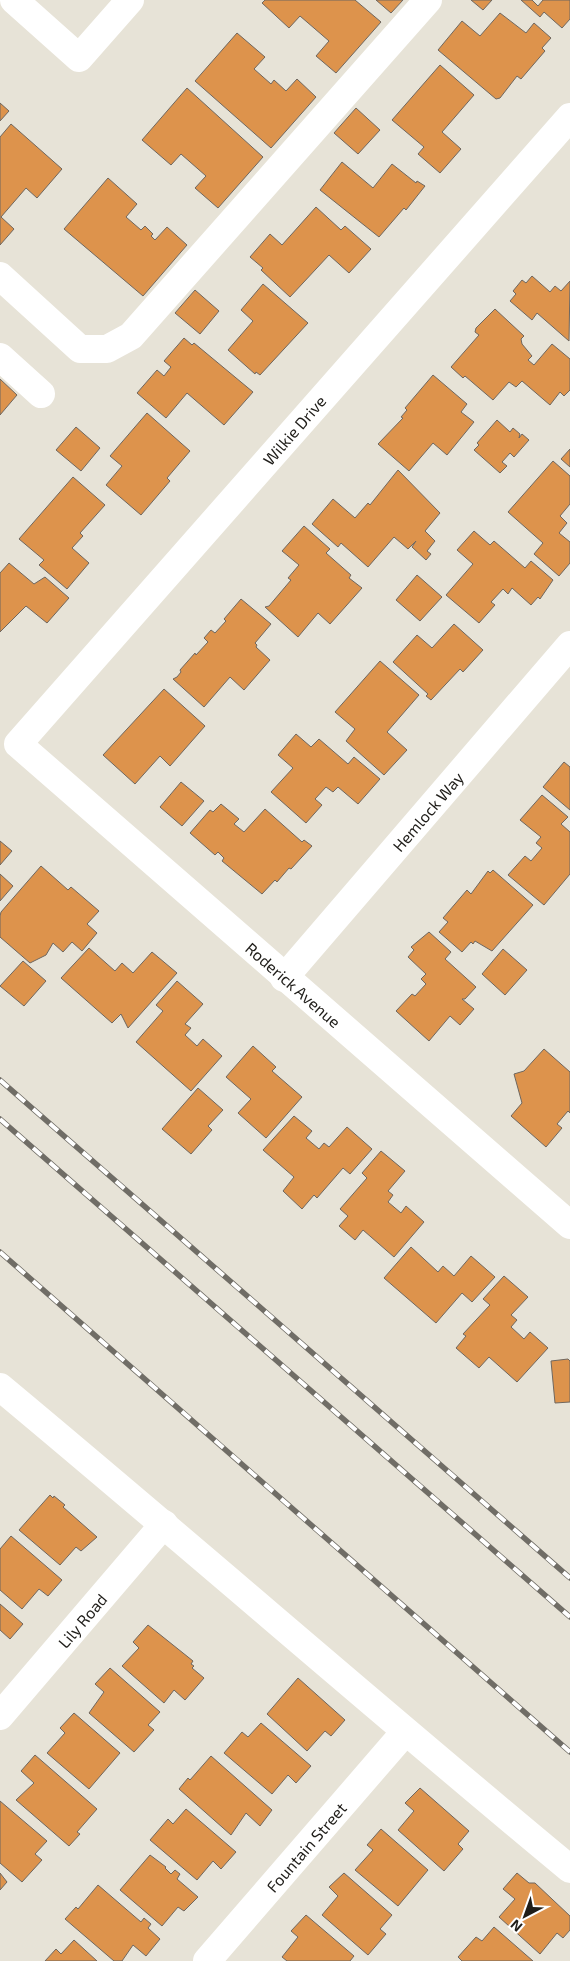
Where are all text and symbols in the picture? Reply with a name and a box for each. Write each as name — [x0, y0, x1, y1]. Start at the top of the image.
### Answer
street label: Wilkie Drive — [259, 391, 329, 469]
street label: Hemlock Way — [388, 767, 467, 855]
street label: Roderick Avenue — [242, 938, 345, 1031]
street label: Lily Road — [53, 1589, 110, 1651]
street label: Fountain Street — [262, 1798, 350, 1895]
north arrow — [500, 1891, 550, 1941]
text: N — [507, 1916, 526, 1936]

